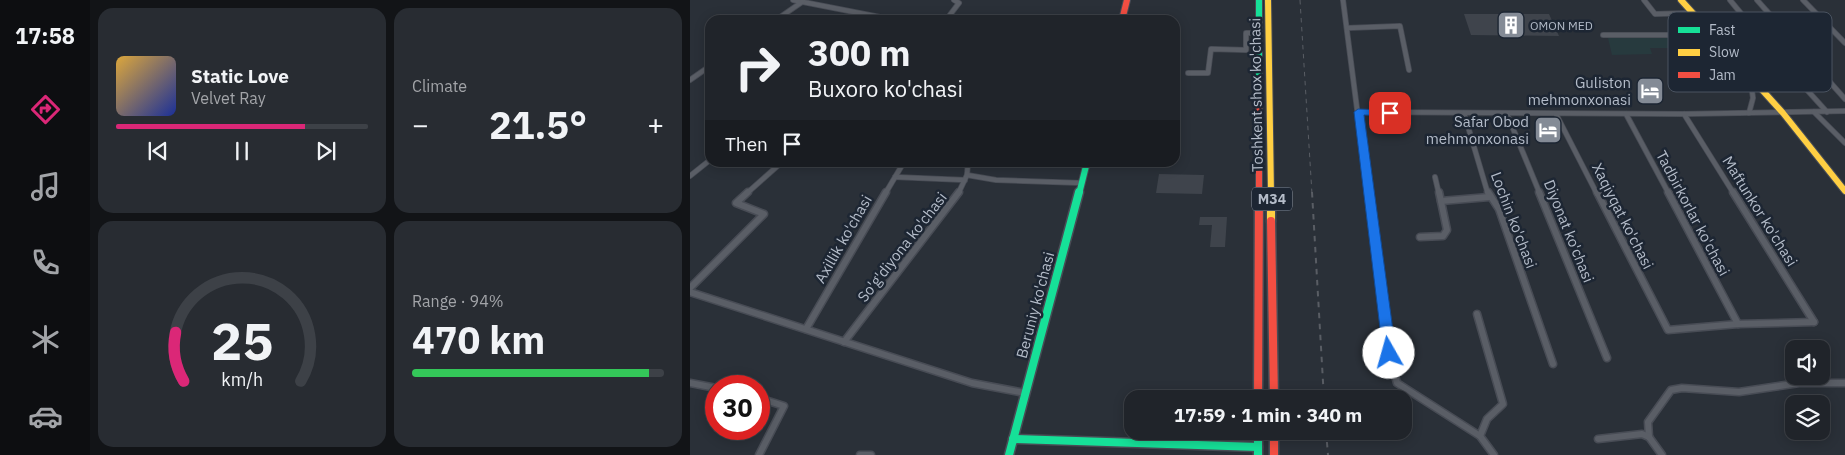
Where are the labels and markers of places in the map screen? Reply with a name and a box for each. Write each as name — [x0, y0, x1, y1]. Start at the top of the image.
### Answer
building icon: OMON MED — [1496, 10, 1526, 40]
place label: OMON MED — [1530, 18, 1593, 33]
place label: Guliston mehmonxonasi — [1528, 73, 1631, 109]
hotel icon: Guliston mehmonxonasi — [1635, 76, 1665, 106]
pin — [1369, 92, 1411, 134]
place label: Safar Obod mehmonxonasi — [1426, 112, 1529, 148]
hotel icon: Safar Obod mehmonxonasi — [1533, 115, 1563, 145]

